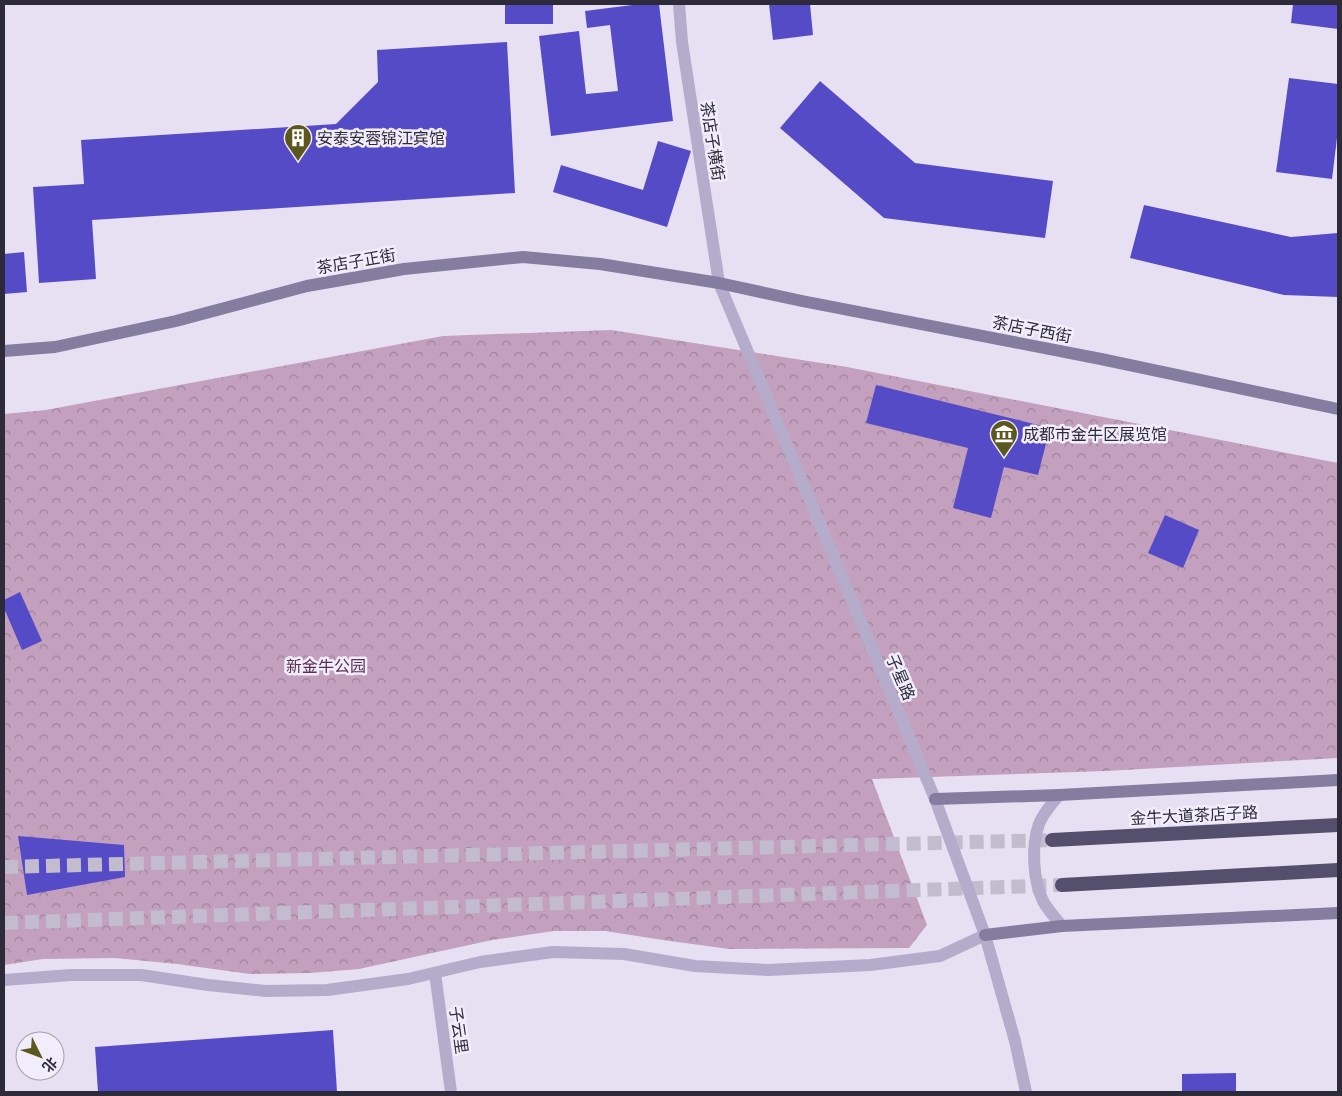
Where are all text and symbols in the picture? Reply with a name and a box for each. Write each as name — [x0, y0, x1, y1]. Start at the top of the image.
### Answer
street label: 茶店子横街 — [696, 100, 730, 182]
building icon: 安泰安蓉锦江宾馆 — [283, 123, 313, 162]
place label: 安泰安蓉锦江宾馆 — [317, 127, 445, 149]
street label: 茶店子正街 — [315, 243, 397, 279]
street label: 茶店子西街 — [991, 311, 1073, 347]
museum icon: 成都市金牛区展览馆 — [989, 419, 1019, 458]
place label: 成都市金牛区展览馆 — [1023, 423, 1167, 445]
street label: 子星路 — [881, 651, 921, 703]
park label: 新金牛公园 — [286, 655, 366, 677]
street label: 金牛大道茶店子路 — [1130, 801, 1258, 829]
street label: 子云里 — [445, 1005, 473, 1055]
north arrow — [15, 1031, 65, 1081]
text: 北 — [38, 1053, 62, 1077]

